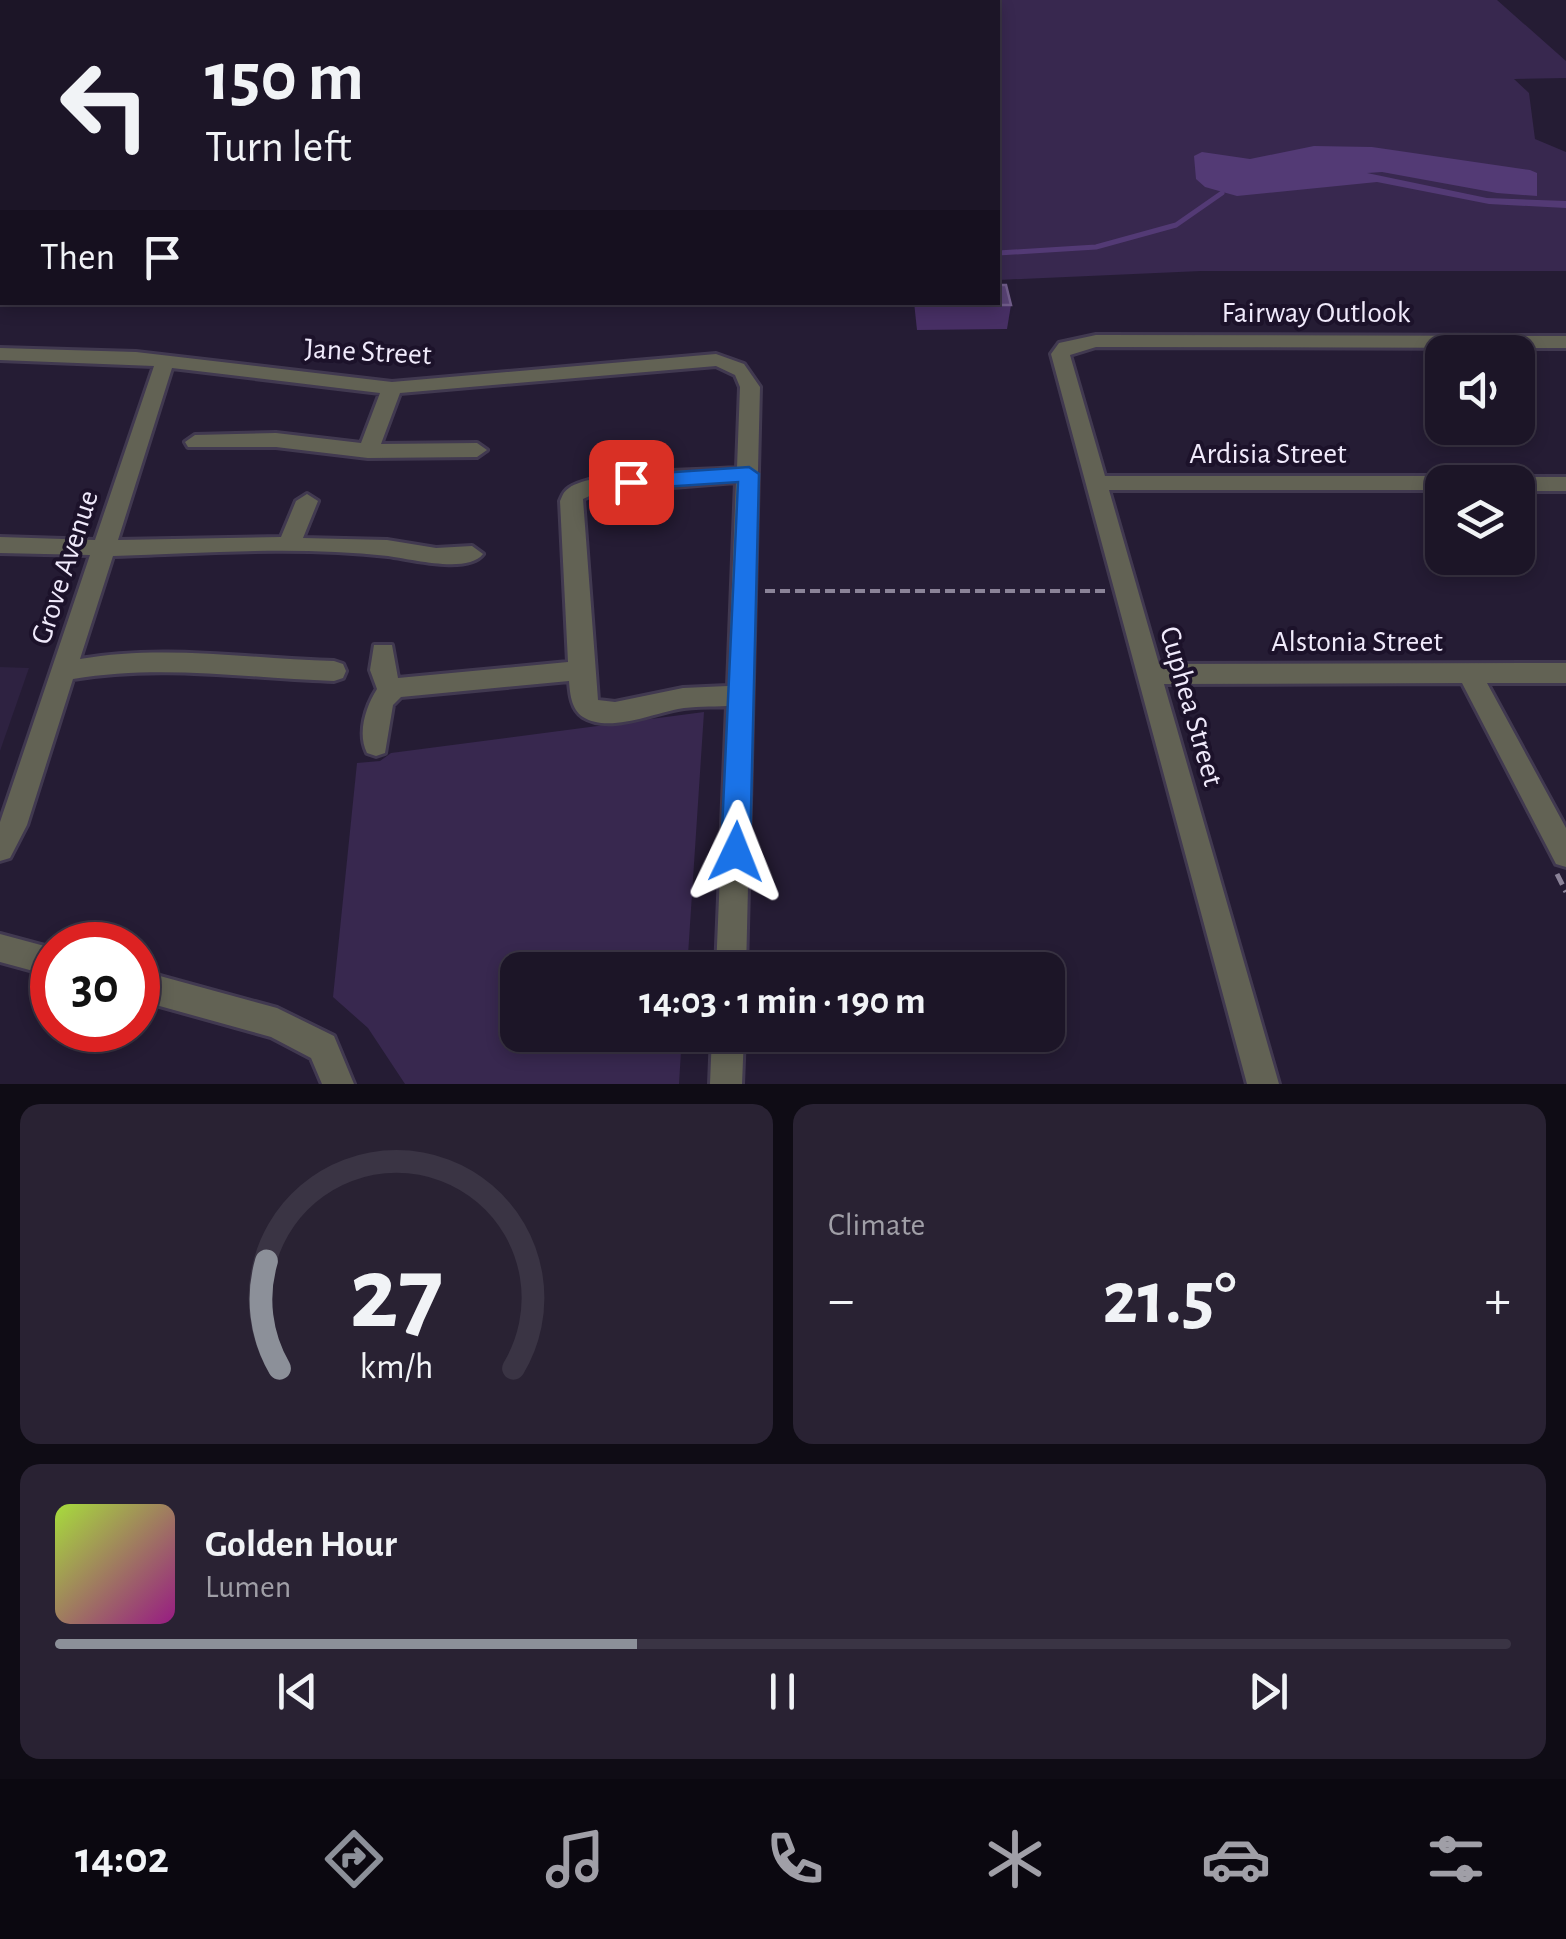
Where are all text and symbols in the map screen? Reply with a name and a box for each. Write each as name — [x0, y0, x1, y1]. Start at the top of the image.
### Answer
icon: left — [40, 40, 170, 170]
text: 150 m — [205, 43, 364, 113]
text: Turn left — [205, 125, 352, 170]
icon: arrive — [135, 230, 190, 285]
text: Then — [40, 239, 115, 277]
street label: Fairway Outlook — [1222, 298, 1411, 328]
street label: Jane Street — [304, 334, 433, 370]
map controls — [1425, 335, 1535, 575]
button: sound — [1425, 335, 1535, 445]
street label: Ardisia Street — [1189, 439, 1347, 469]
pin — [589, 440, 674, 525]
icon: arrive — [604, 455, 659, 510]
button: layers — [1425, 465, 1535, 575]
street label: Grove Avenue — [26, 487, 104, 648]
street label: Cuphea Street — [1154, 623, 1228, 790]
street label: Alstonia Street — [1271, 627, 1443, 657]
position arrow — [684, 800, 788, 904]
speed limit sign: 30 — [30, 922, 160, 1052]
text: 14:03 · 1 min · 190 m — [639, 983, 926, 1021]
text: Climate — [828, 1209, 925, 1241]
text: 27 — [350, 1243, 443, 1347]
text: 21.5° — [1103, 1262, 1236, 1337]
text: − — [828, 1273, 854, 1328]
text: + — [1485, 1273, 1511, 1328]
text: km/h — [360, 1349, 433, 1385]
text: Golden Hour — [205, 1526, 397, 1564]
text: Lumen — [205, 1571, 291, 1603]
icon: previous — [270, 1664, 325, 1719]
icon: pause — [755, 1664, 810, 1719]
icon: next — [1241, 1664, 1296, 1719]
icon: directions — [319, 1824, 389, 1894]
icon: music — [540, 1824, 610, 1894]
icon: phone — [760, 1824, 830, 1894]
icon: climate — [980, 1824, 1050, 1894]
icon: car — [1201, 1824, 1271, 1894]
icon: filters — [1421, 1824, 1491, 1894]
text: 14:02 — [75, 1836, 169, 1881]

